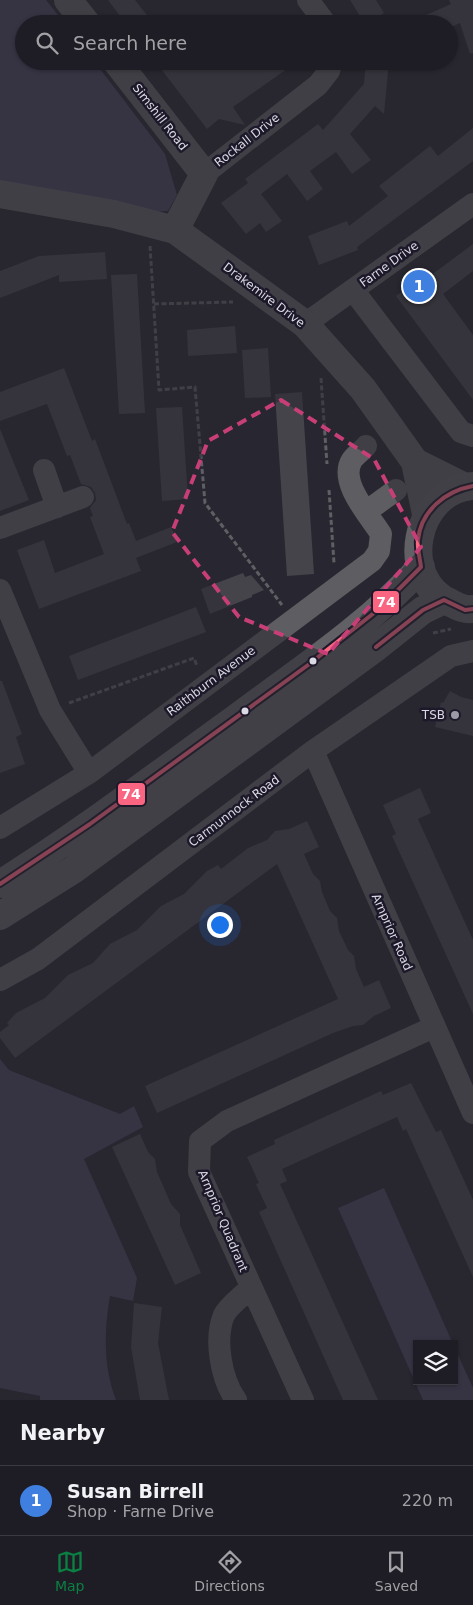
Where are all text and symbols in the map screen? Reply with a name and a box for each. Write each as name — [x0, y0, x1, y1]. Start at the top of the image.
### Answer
search box — [15, 15, 458, 70]
icon: search — [33, 29, 61, 57]
text: Search here — [73, 32, 187, 54]
street label: Simshill Road — [130, 81, 190, 153]
street label: Rockall Drive — [212, 110, 282, 170]
street label: Farne Drive — [357, 238, 421, 290]
street label: Drakemire Drive — [221, 260, 307, 330]
pin: 1 — [403, 267, 435, 305]
line badge: 74 — [372, 590, 400, 614]
text: 74 — [376, 594, 396, 610]
street label: Raithburn Avenue — [164, 643, 258, 719]
unlabelled marker — [308, 656, 318, 666]
unlabelled marker — [240, 706, 250, 716]
place label: TSB — [421, 708, 445, 722]
marker: TSB — [449, 709, 461, 721]
street label: Carmunnock Road — [186, 772, 282, 850]
line badge: 74 — [117, 782, 146, 806]
text: 74 — [121, 786, 141, 802]
street label: Arnprior Road — [369, 891, 415, 973]
your location — [207, 912, 233, 938]
street label: Arnprior Quadrant — [195, 1168, 251, 1274]
map controls — [413, 1340, 458, 1385]
button: layers — [413, 1340, 458, 1385]
text: Nearby — [20, 1421, 105, 1445]
text: Susan Birrell — [67, 1480, 204, 1502]
text: 1 — [30, 1491, 42, 1510]
text: 220 m — [402, 1491, 453, 1510]
text: Shop · Farne Drive — [67, 1502, 214, 1521]
tab: Map — [55, 1548, 84, 1594]
tab: Directions — [194, 1548, 265, 1594]
tab: Saved — [375, 1548, 418, 1594]

